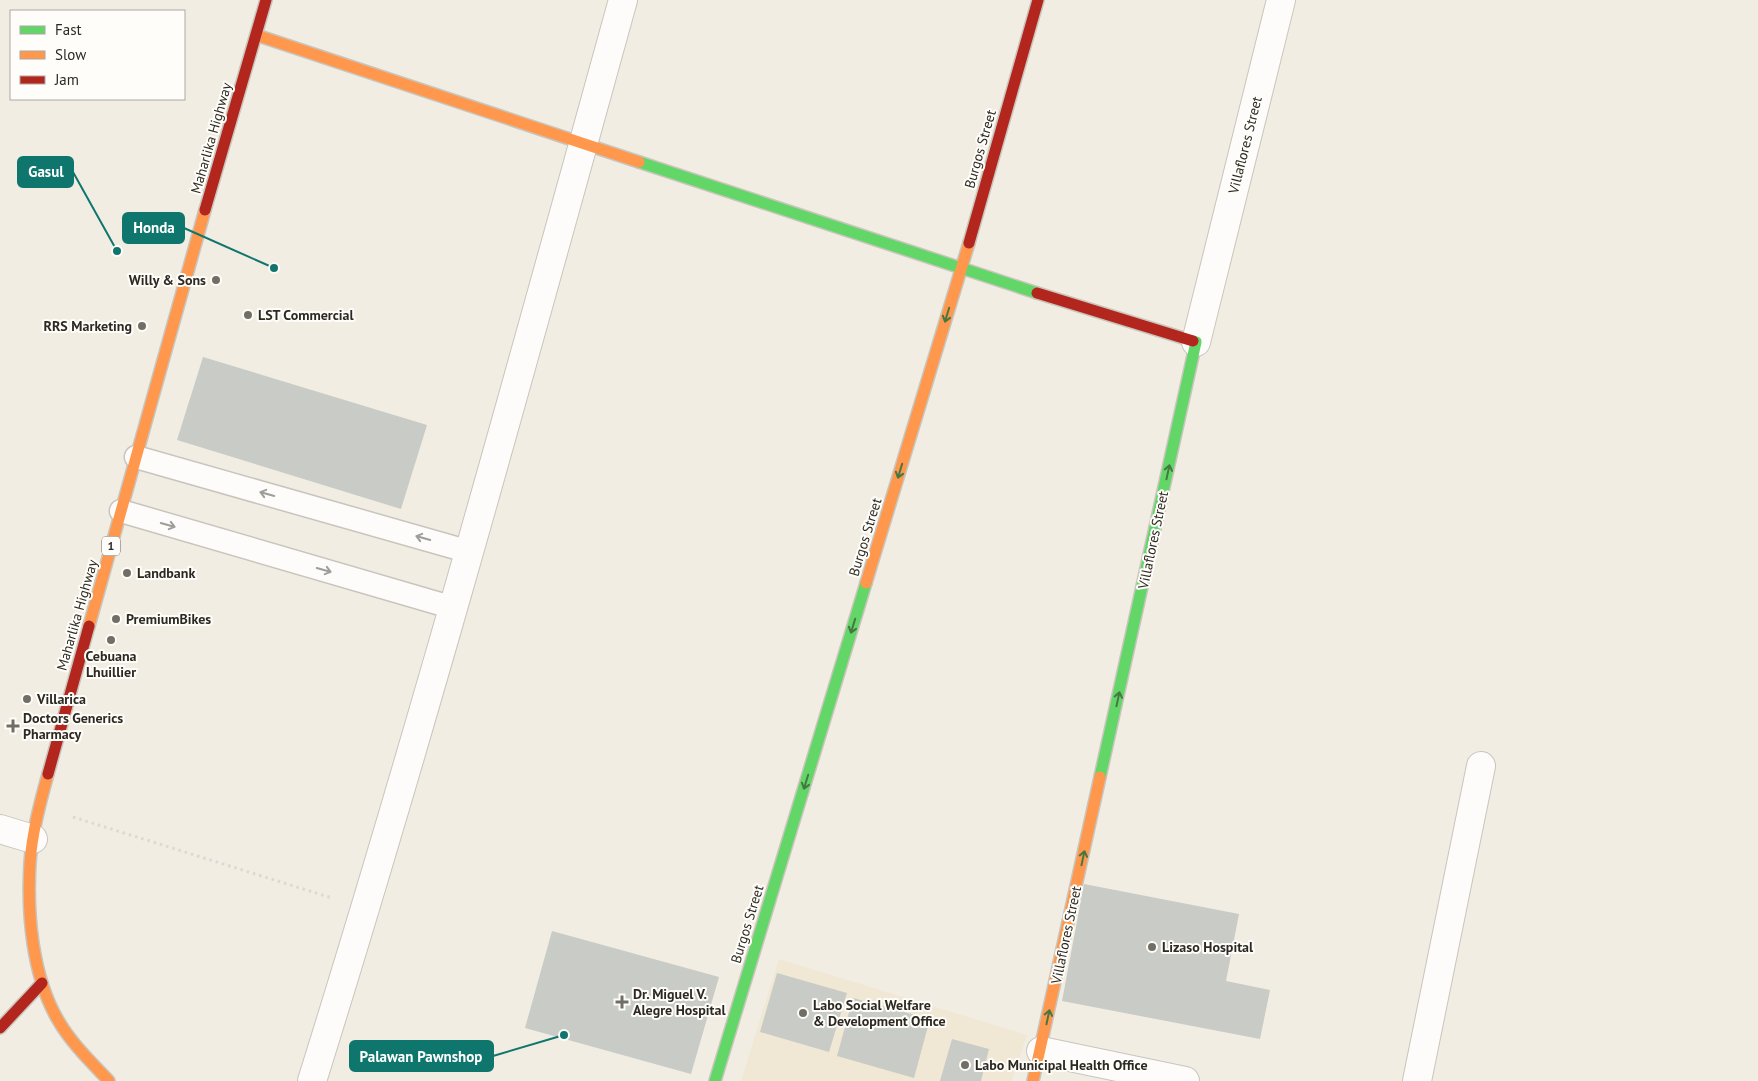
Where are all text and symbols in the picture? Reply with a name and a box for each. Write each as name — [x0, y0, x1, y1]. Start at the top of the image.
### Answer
legend — [10, 10, 185, 100]
text: Fast — [55, 20, 82, 39]
text: Slow — [55, 45, 86, 64]
text: Jam — [54, 70, 79, 89]
street label: Maharlika Highway — [187, 80, 236, 196]
street label: Villaflores Street — [1224, 94, 1266, 197]
street label: Burgos Street — [960, 107, 1000, 190]
callout: Gasul — [18, 157, 73, 187]
text: Gasul — [28, 162, 64, 181]
callout: Honda — [123, 213, 184, 243]
text: Honda — [133, 218, 175, 237]
place label: Willy & Sons — [129, 271, 206, 289]
marker: Willy & Sons — [210, 274, 222, 286]
place label: LST Commercial — [258, 306, 355, 324]
one-way arrow — [942, 307, 952, 323]
marker: LST Commercial — [242, 309, 254, 321]
place label: RRS Marketing — [44, 317, 132, 335]
marker: RRS Marketing — [136, 320, 148, 332]
one-way arrow — [895, 463, 905, 479]
one-way arrow — [1164, 464, 1173, 480]
one-way arrow — [260, 489, 276, 498]
street label: Villaflores Street — [1134, 489, 1172, 592]
street label: Burgos Street — [845, 495, 886, 578]
one-way arrow — [160, 520, 176, 530]
one-way arrow — [416, 533, 432, 543]
road number: 1 — [102, 536, 120, 556]
street label: Maharlika Highway — [53, 557, 102, 673]
place label: Landbank — [137, 564, 195, 582]
one-way arrow — [316, 565, 332, 575]
marker: Landbank — [121, 567, 133, 579]
place label: PremiumBikes — [126, 610, 211, 628]
marker: PremiumBikes — [110, 613, 122, 625]
one-way arrow — [848, 618, 858, 634]
marker: Cebuana Lhuillier — [105, 634, 117, 646]
place label: Cebuana Lhuillier — [86, 647, 137, 681]
place label: Villarica — [36, 690, 86, 708]
one-way arrow — [1114, 692, 1123, 708]
marker: Villarica — [21, 693, 33, 705]
place label: Doctors Generics Pharmacy — [23, 709, 123, 743]
marker: Doctors Generics Pharmacy — [7, 720, 19, 732]
one-way arrow — [800, 774, 810, 790]
one-way arrow — [1079, 850, 1088, 866]
street label: Burgos Street — [727, 882, 768, 965]
street label: Villaflores Street — [1047, 884, 1085, 987]
place label: Lizaso Hospital — [1162, 938, 1254, 956]
marker: Lizaso Hospital — [1146, 941, 1158, 953]
place label: Dr. Miguel V. Alegre Hospital — [633, 985, 726, 1019]
marker: Dr. Miguel V. Alegre Hospital — [615, 995, 629, 1009]
place label: Labo Social Welfare & Development Office — [813, 996, 946, 1030]
marker: Labo Social Welfare & Development Office — [797, 1007, 809, 1019]
one-way arrow — [1044, 1009, 1053, 1025]
callout: Palawan Pawnshop — [350, 1041, 493, 1071]
text: Palawan Pawnshop — [360, 1047, 482, 1066]
place label: Labo Municipal Health Office — [975, 1056, 1148, 1074]
marker: Labo Municipal Health Office — [959, 1059, 971, 1071]

